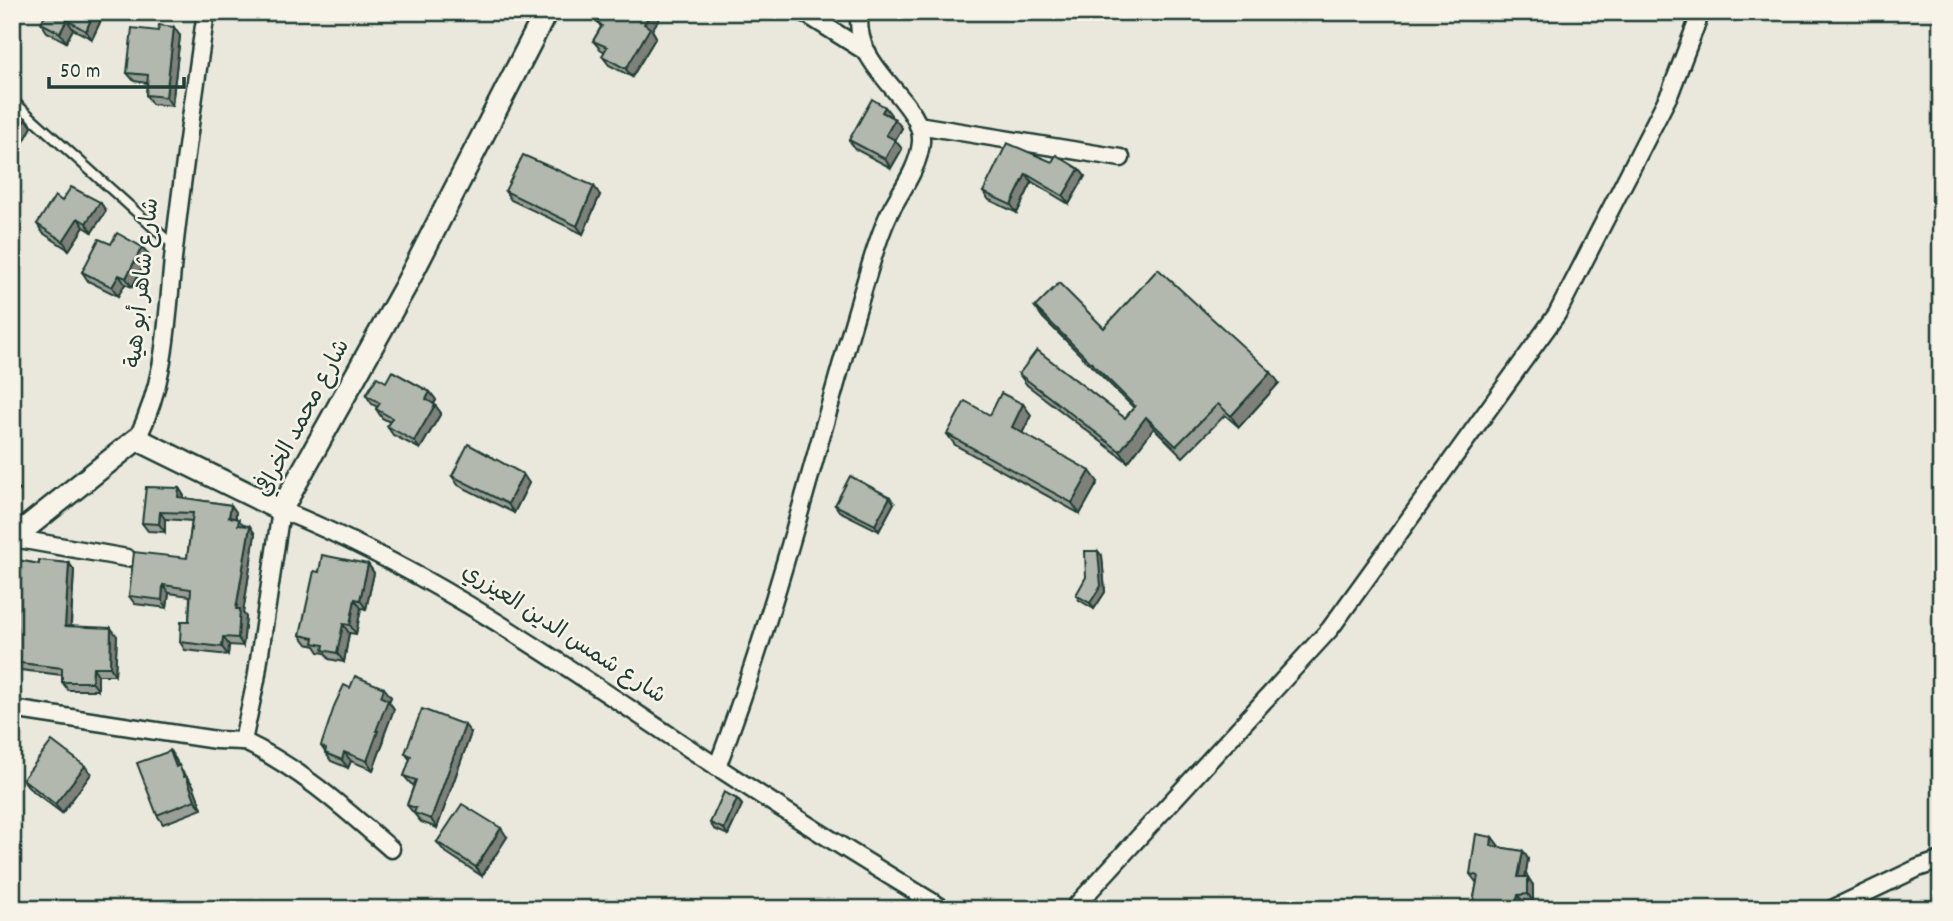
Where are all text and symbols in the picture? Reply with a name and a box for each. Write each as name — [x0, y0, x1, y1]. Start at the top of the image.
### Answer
scale bar — [49, 46, 184, 90]
text: 50 m — [60, 58, 100, 88]
street label: شارع شاهر أبو هية — [118, 196, 169, 370]
street label: شارع محمد الخرافي — [247, 334, 360, 504]
street label: شارع شمس الدين العيزري — [454, 556, 672, 714]

